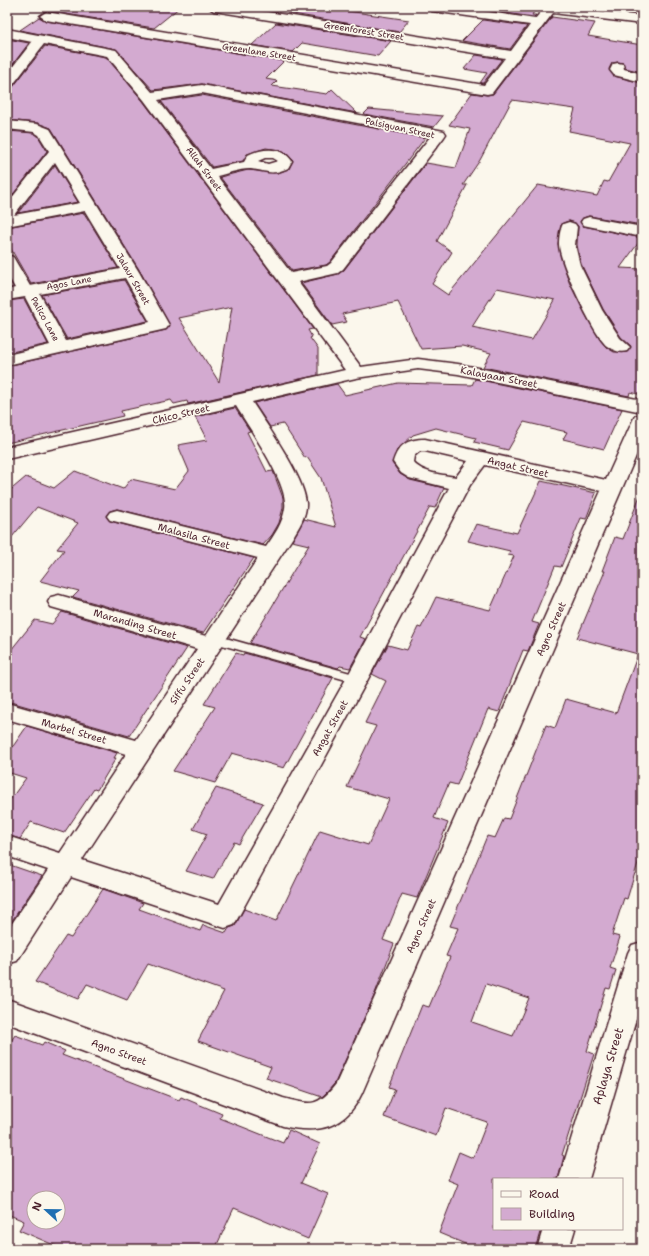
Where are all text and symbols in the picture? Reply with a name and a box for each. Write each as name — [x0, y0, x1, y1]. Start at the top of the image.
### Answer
street label: Greenforest Street — [323, 19, 405, 43]
street label: Greenlane Street — [221, 40, 297, 64]
street label: Palsiguan Street — [364, 115, 436, 141]
street label: Allah Street — [183, 144, 225, 194]
street label: Jalaur Street — [113, 251, 153, 307]
street label: Agos Lane — [45, 273, 93, 293]
street label: Palico Lane — [28, 295, 62, 343]
street label: Kalayaan Street — [459, 363, 539, 391]
street label: Chico Street — [151, 401, 211, 427]
street label: Angat Street — [486, 454, 550, 480]
street label: Malasila Street — [156, 520, 232, 552]
street label: Agno Street — [533, 600, 569, 658]
street label: Maranding Street — [92, 606, 178, 642]
street label: Siffu Street — [166, 655, 208, 707]
street label: Angat Street — [309, 697, 351, 759]
street label: Marbel Street — [40, 715, 108, 747]
street label: Agno Street — [403, 897, 439, 955]
street label: Aplaya Street — [589, 1025, 627, 1107]
street label: Agno Street — [89, 1036, 149, 1068]
legend — [493, 1178, 623, 1230]
text: Road — [529, 1186, 560, 1202]
north arrow — [26, 1190, 66, 1230]
text: N — [29, 1199, 46, 1213]
text: Building — [529, 1206, 575, 1222]

